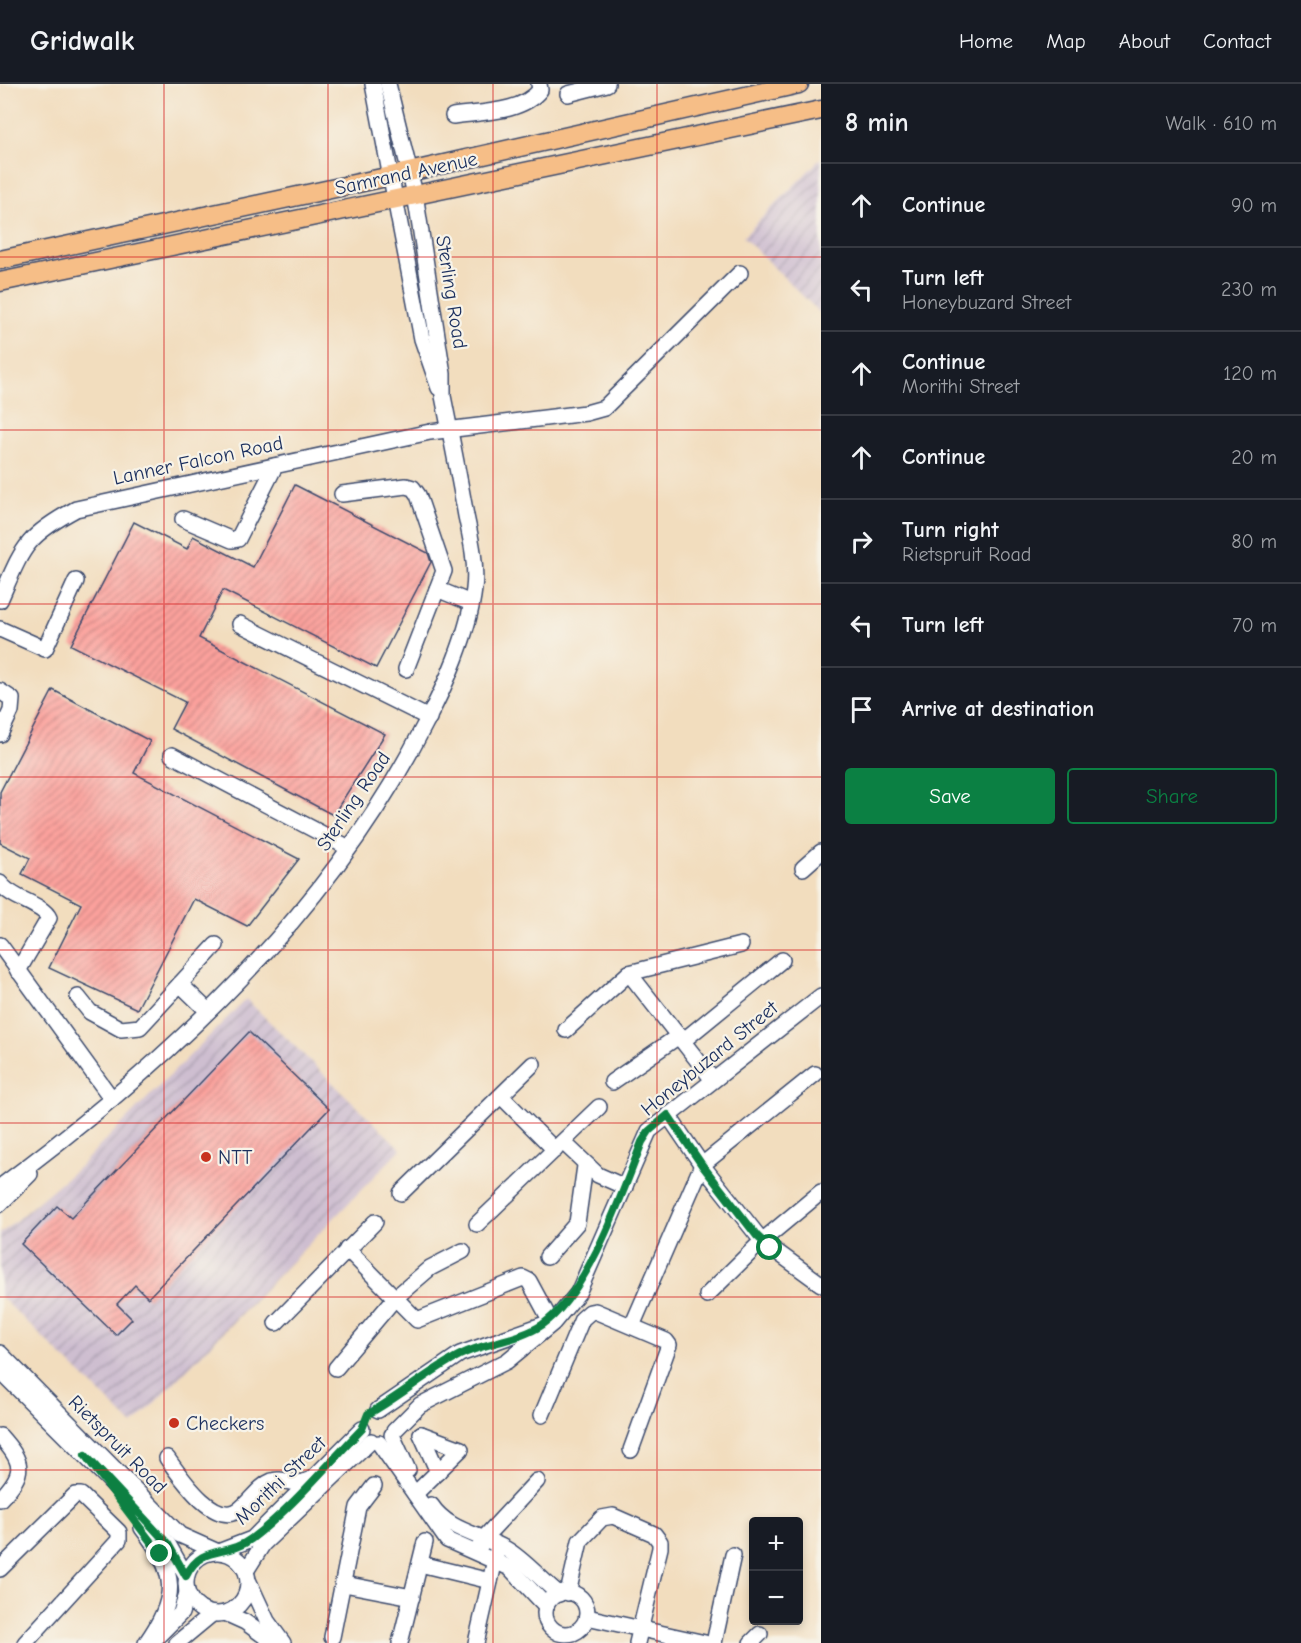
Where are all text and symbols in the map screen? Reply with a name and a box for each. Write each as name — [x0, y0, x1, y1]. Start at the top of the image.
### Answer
text: Gridwalk — [30, 25, 134, 57]
text: Home — [959, 29, 1013, 53]
text: Map — [1046, 29, 1086, 53]
text: About — [1119, 29, 1170, 53]
text: Contact — [1203, 29, 1271, 53]
text: 8 min — [845, 108, 909, 138]
text: Walk · 610 m — [1166, 112, 1277, 135]
street label: Samrand Avenue — [333, 147, 479, 200]
icon: ahead — [845, 189, 878, 222]
text: Continue — [902, 192, 985, 218]
text: 90 m — [1231, 194, 1277, 217]
street label: Sterling Road — [431, 234, 472, 350]
text: Turn left — [902, 265, 984, 291]
icon: left — [845, 273, 878, 306]
text: 230 m — [1221, 278, 1277, 301]
text: Honeybuzard Street — [902, 291, 1071, 314]
text: Continue — [902, 349, 985, 375]
icon: ahead — [845, 357, 878, 390]
text: 120 m — [1223, 362, 1277, 385]
text: Morithi Street — [902, 375, 1020, 398]
street label: Lanner Falcon Road — [111, 431, 285, 490]
icon: ahead — [845, 441, 878, 474]
text: Continue — [902, 444, 985, 470]
text: 20 m — [1231, 446, 1277, 469]
text: Turn right — [902, 517, 999, 543]
icon: right — [845, 525, 878, 558]
text: 80 m — [1231, 530, 1277, 553]
text: Rietspruit Road — [902, 543, 1031, 566]
icon: left — [845, 609, 878, 642]
text: Turn left — [902, 612, 984, 638]
text: 70 m — [1232, 614, 1277, 637]
icon: arrive — [845, 693, 878, 726]
text: Arrive at destination — [902, 696, 1094, 722]
street label: Sterling Road — [312, 747, 395, 855]
button: Save — [845, 768, 1055, 824]
button: Share — [1067, 768, 1277, 824]
street label: Honeybuzard Street — [636, 995, 783, 1121]
place label: NTT — [218, 1146, 253, 1169]
marker: NTT — [199, 1150, 213, 1164]
route start — [756, 1234, 782, 1260]
street label: Rietspruit Road — [64, 1390, 172, 1498]
place label: Checkers — [186, 1412, 264, 1435]
marker: Checkers — [167, 1416, 181, 1430]
street label: Morithi Street — [230, 1430, 332, 1529]
map controls — [749, 1517, 803, 1625]
button: + — [749, 1517, 803, 1571]
route end — [146, 1540, 172, 1566]
button: − — [749, 1571, 803, 1625]

